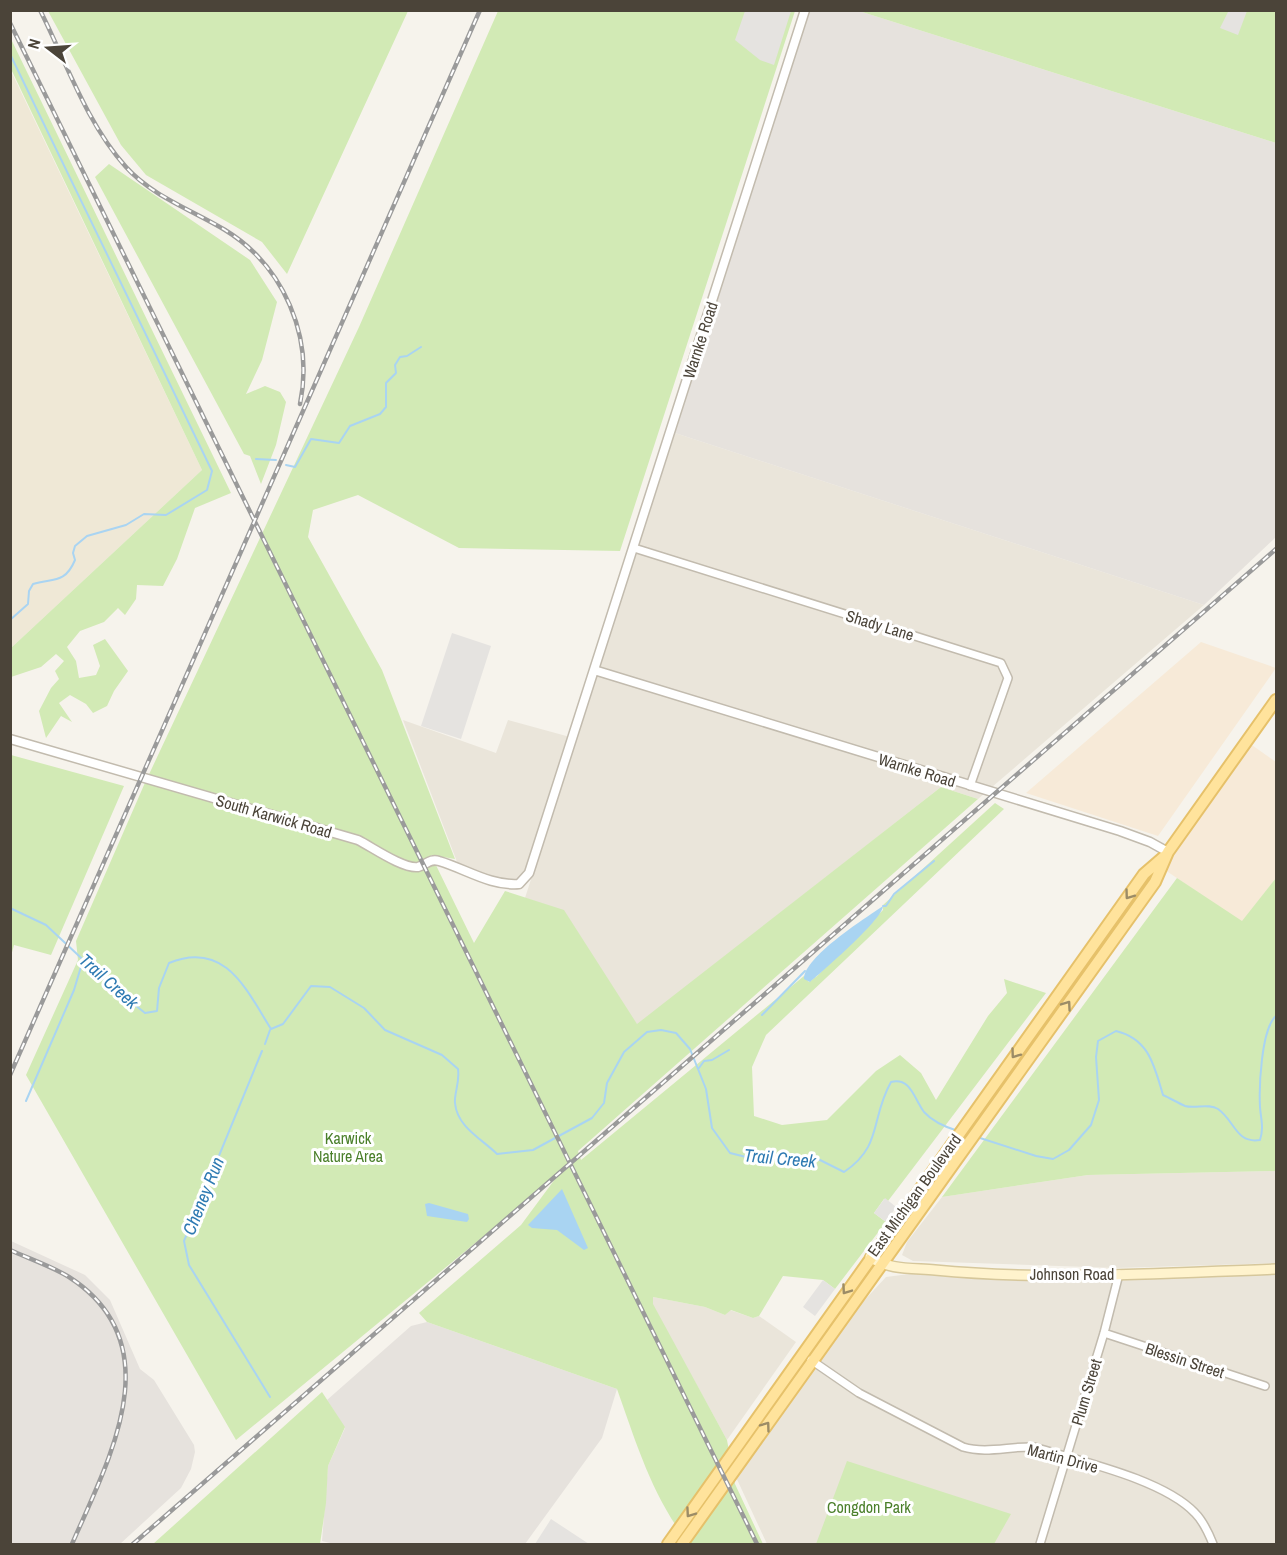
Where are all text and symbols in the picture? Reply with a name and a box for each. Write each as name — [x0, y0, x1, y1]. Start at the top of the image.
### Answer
north arrow — [18, 18, 78, 78]
text: N — [22, 36, 46, 51]
street label: Warnke Road — [677, 299, 723, 381]
street label: Shady Lane — [843, 604, 917, 646]
street label: Warnke Road — [876, 748, 958, 792]
street label: South Karwick Road — [213, 789, 335, 843]
one-way arrow — [1125, 888, 1136, 899]
water label: Trail Creek — [74, 948, 145, 1015]
one-way arrow — [1060, 1001, 1071, 1012]
one-way arrow — [1011, 1047, 1022, 1058]
park label: Karwick Nature Area — [313, 1127, 384, 1167]
street label: East Michigan Boulevard — [862, 1129, 966, 1261]
water label: Trail Creek — [743, 1142, 818, 1174]
water label: Cheney Run — [176, 1153, 230, 1239]
street label: Johnson Road — [1030, 1263, 1114, 1285]
one-way arrow — [843, 1283, 854, 1294]
street label: Blessin Street — [1143, 1337, 1228, 1383]
street label: Plum Street — [1065, 1356, 1107, 1428]
one-way arrow — [758, 1421, 769, 1432]
street label: Martin Drive — [1025, 1438, 1101, 1478]
park label: Congdon Park — [827, 1496, 911, 1518]
one-way arrow — [686, 1506, 697, 1517]

